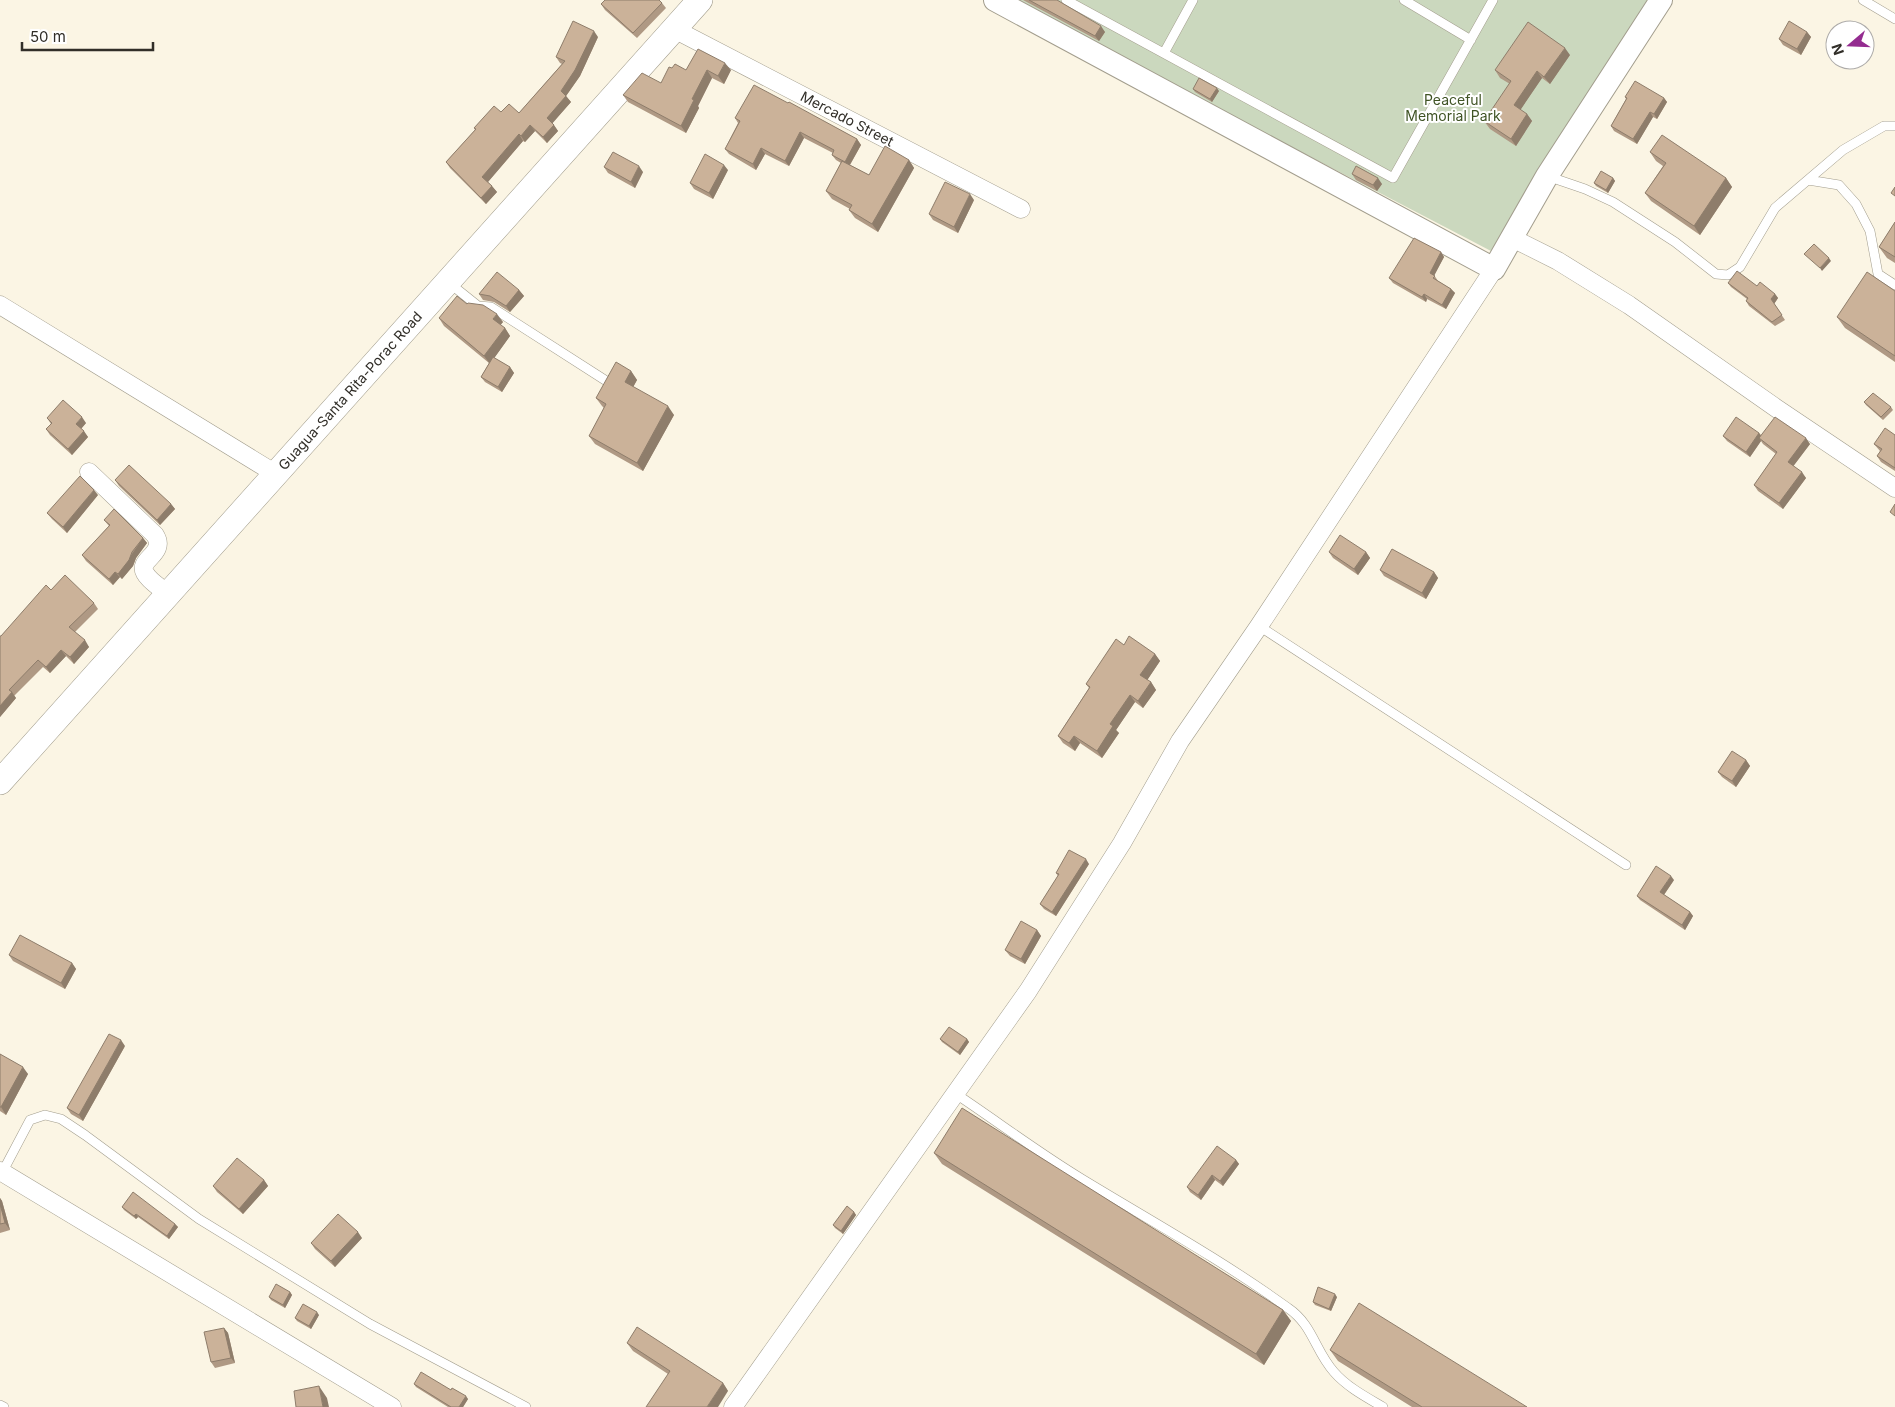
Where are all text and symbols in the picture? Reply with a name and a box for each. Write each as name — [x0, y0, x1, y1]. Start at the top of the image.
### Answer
scale bar — [22, 20, 154, 52]
north arrow — [1825, 20, 1875, 70]
text: 50 m — [30, 27, 66, 46]
text: N — [1827, 42, 1847, 57]
street label: Mercado Street — [798, 87, 897, 150]
park label: Peaceful Memorial Park — [1405, 91, 1501, 124]
street label: Guagua-Santa Rita-Porac Road — [274, 308, 425, 473]

